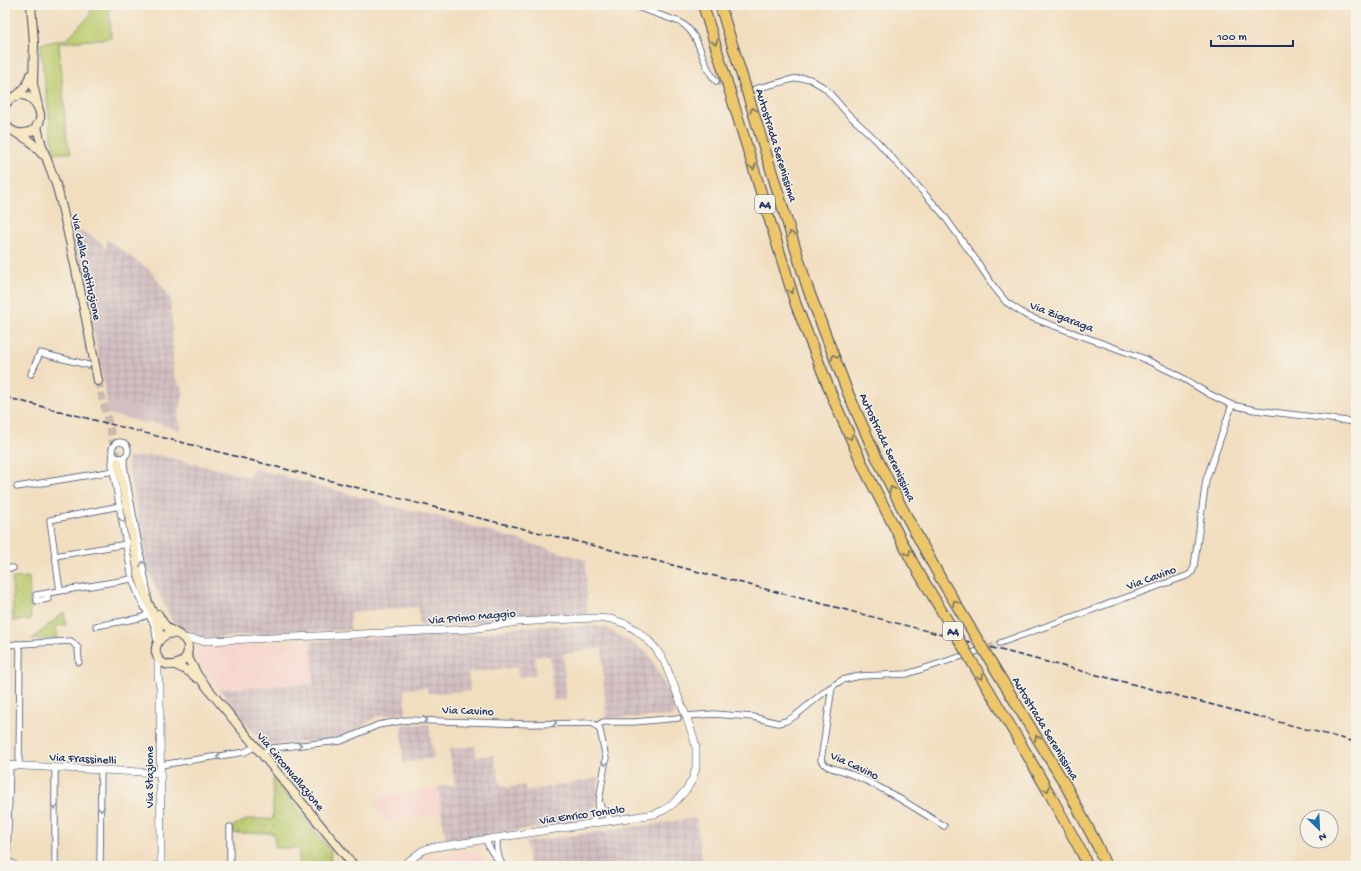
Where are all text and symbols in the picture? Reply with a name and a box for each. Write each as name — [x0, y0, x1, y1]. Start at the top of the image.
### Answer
scale bar — [1211, 22, 1293, 48]
text: 100 m — [1216, 31, 1247, 45]
one-way arrow — [710, 38, 719, 45]
street label: Autostrada Serenissima — [751, 87, 799, 204]
one-way arrow — [749, 107, 758, 114]
one-way arrow — [748, 163, 757, 170]
road number: A4 — [755, 195, 775, 213]
street label: Via della Costituzione — [67, 212, 103, 322]
one-way arrow — [787, 231, 796, 238]
one-way arrow — [787, 287, 795, 294]
street label: Via Zigaraga — [1027, 299, 1095, 337]
one-way arrow — [830, 353, 838, 360]
street label: Autostrada Serenissima — [855, 392, 918, 504]
one-way arrow — [845, 432, 853, 440]
one-way arrow — [889, 486, 897, 493]
one-way arrow — [118, 517, 126, 523]
one-way arrow — [903, 549, 910, 556]
one-way arrow — [139, 561, 147, 567]
street label: Via Cavino — [1124, 563, 1178, 595]
one-way arrow — [953, 600, 960, 607]
street label: Via Primo Maggio — [427, 607, 516, 629]
road number: A4 — [943, 622, 963, 640]
one-way arrow — [976, 673, 984, 680]
street label: Autostrada Serenissima — [1008, 675, 1081, 783]
street label: Via Cavino — [441, 704, 494, 720]
one-way arrow — [422, 716, 428, 724]
one-way arrow — [551, 719, 557, 727]
street label: Via Circonvallazione — [252, 729, 327, 815]
one-way arrow — [1035, 735, 1042, 742]
one-way arrow — [296, 741, 302, 750]
street label: Via Stazione — [144, 745, 158, 809]
street label: Via Cavino — [827, 749, 881, 784]
street label: Via Frassinelli — [48, 751, 117, 769]
one-way arrow — [216, 752, 222, 760]
one-way arrow — [601, 760, 610, 766]
one-way arrow — [1043, 785, 1050, 792]
street label: Via Enrico Toniolo — [538, 803, 626, 829]
one-way arrow — [51, 804, 59, 810]
one-way arrow — [97, 806, 105, 812]
north arrow — [1299, 809, 1339, 849]
text: N — [1317, 829, 1328, 843]

